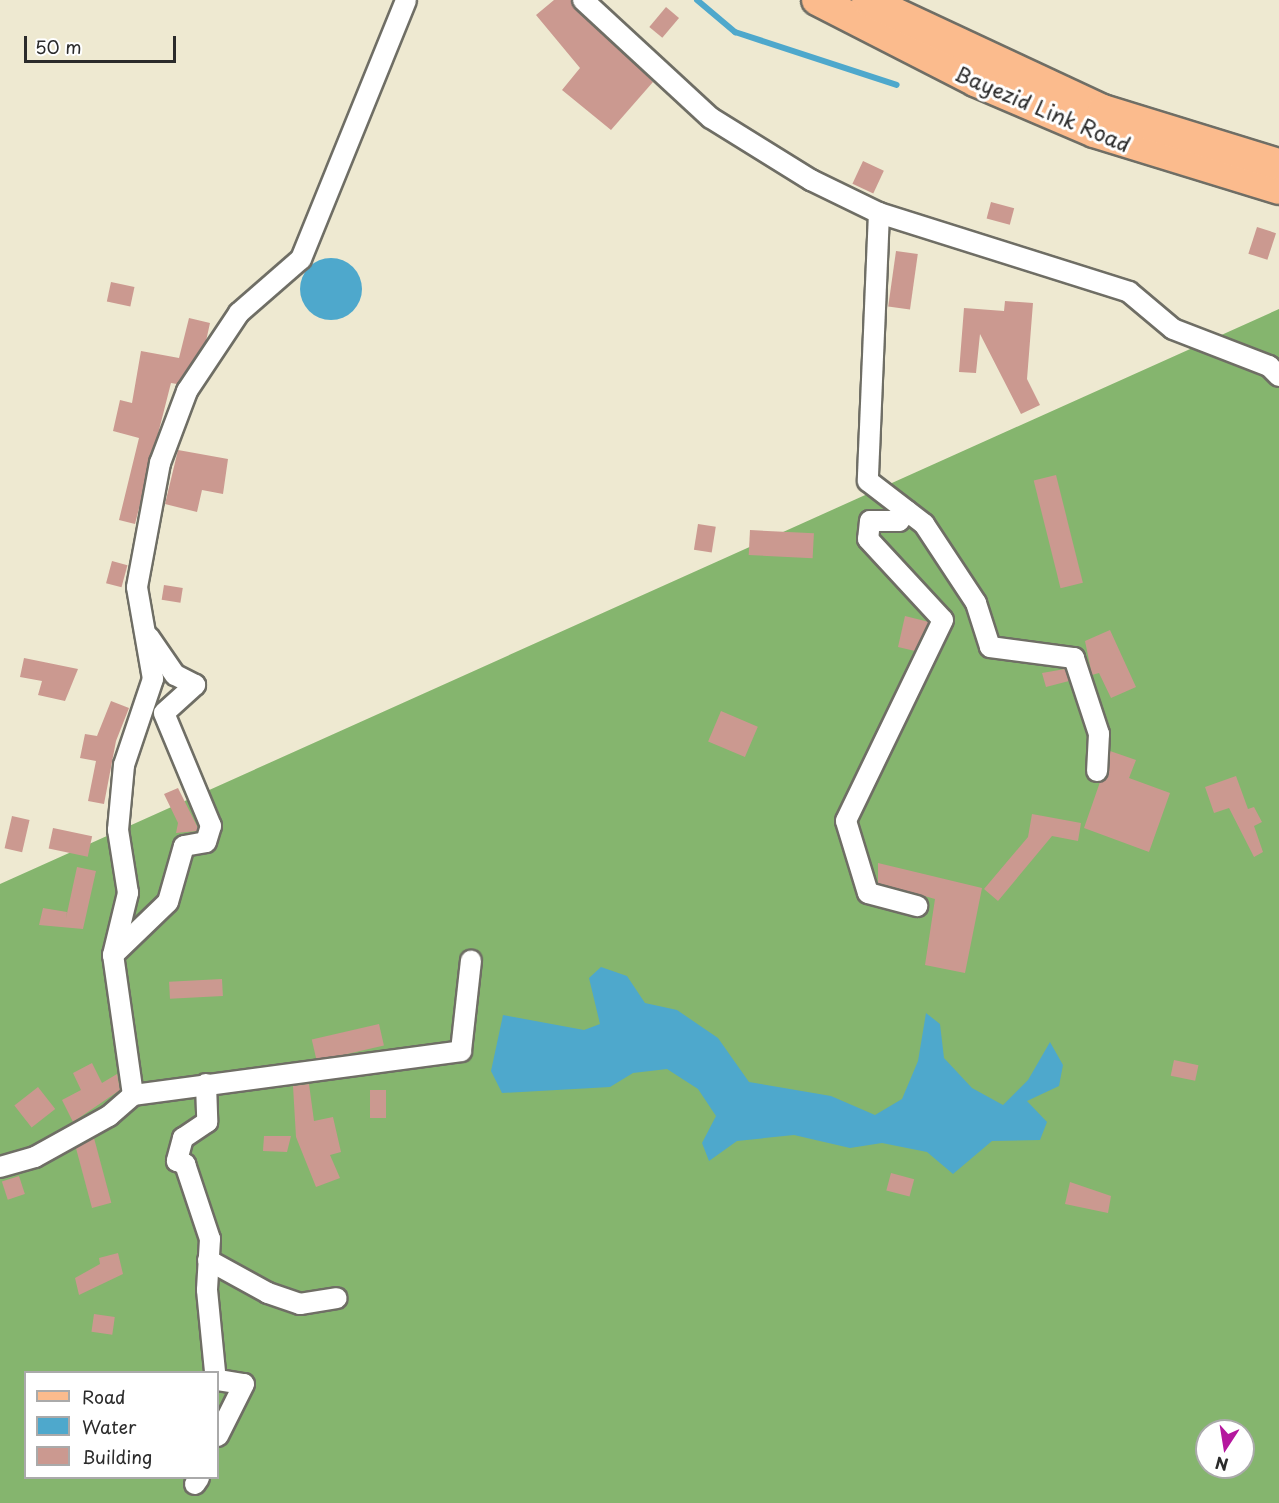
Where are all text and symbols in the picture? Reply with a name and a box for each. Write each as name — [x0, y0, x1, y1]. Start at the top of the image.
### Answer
scale bar — [27, 24, 178, 62]
text: 50 m — [35, 33, 82, 60]
street label: Bayezid Link Road — [951, 60, 1135, 156]
legend — [24, 1371, 219, 1479]
text: Road — [82, 1383, 126, 1410]
text: Water — [82, 1413, 136, 1440]
north arrow — [1195, 1419, 1255, 1479]
text: Building — [82, 1443, 152, 1470]
text: N — [1213, 1452, 1230, 1478]

